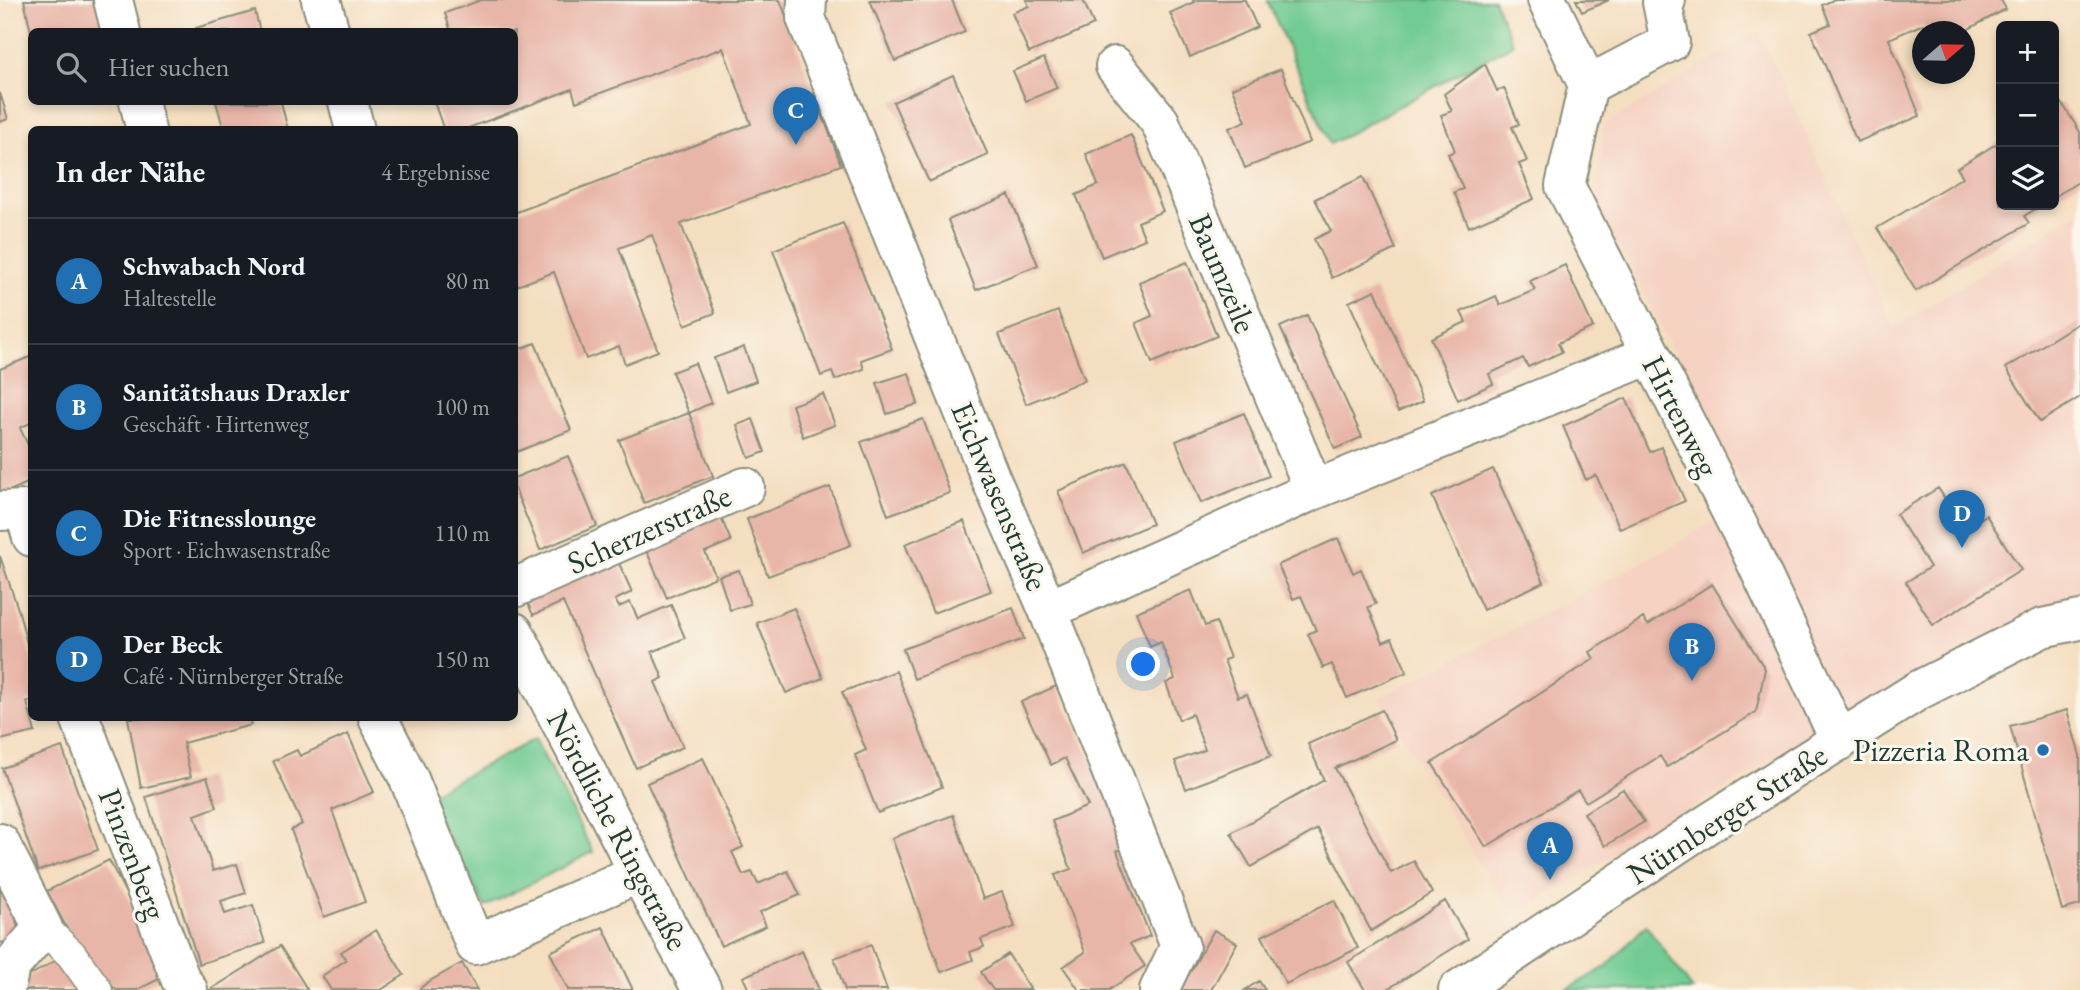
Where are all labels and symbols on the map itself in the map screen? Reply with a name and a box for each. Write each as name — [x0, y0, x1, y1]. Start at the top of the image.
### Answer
north arrow — [1912, 21, 1975, 84]
pin: C — [773, 87, 819, 145]
street label: Baumzeile — [1179, 207, 1267, 339]
street label: Hirtenweg — [1633, 348, 1730, 485]
street label: Eichwasenstraße — [941, 395, 1059, 597]
street label: Scherzerstraße — [560, 474, 738, 584]
pin: D — [1939, 490, 1985, 548]
pin: B — [1669, 623, 1715, 681]
your location — [1126, 647, 1160, 681]
street label: Nördliche Ringstraße — [537, 703, 699, 957]
place label: Pizzeria Roma — [1853, 729, 2029, 771]
street label: Nürnberger Straße — [1619, 734, 1835, 894]
marker: Pizzeria Roma — [2035, 742, 2051, 758]
street label: Pinzenberg — [89, 782, 178, 927]
pin: A — [1527, 822, 1573, 880]

